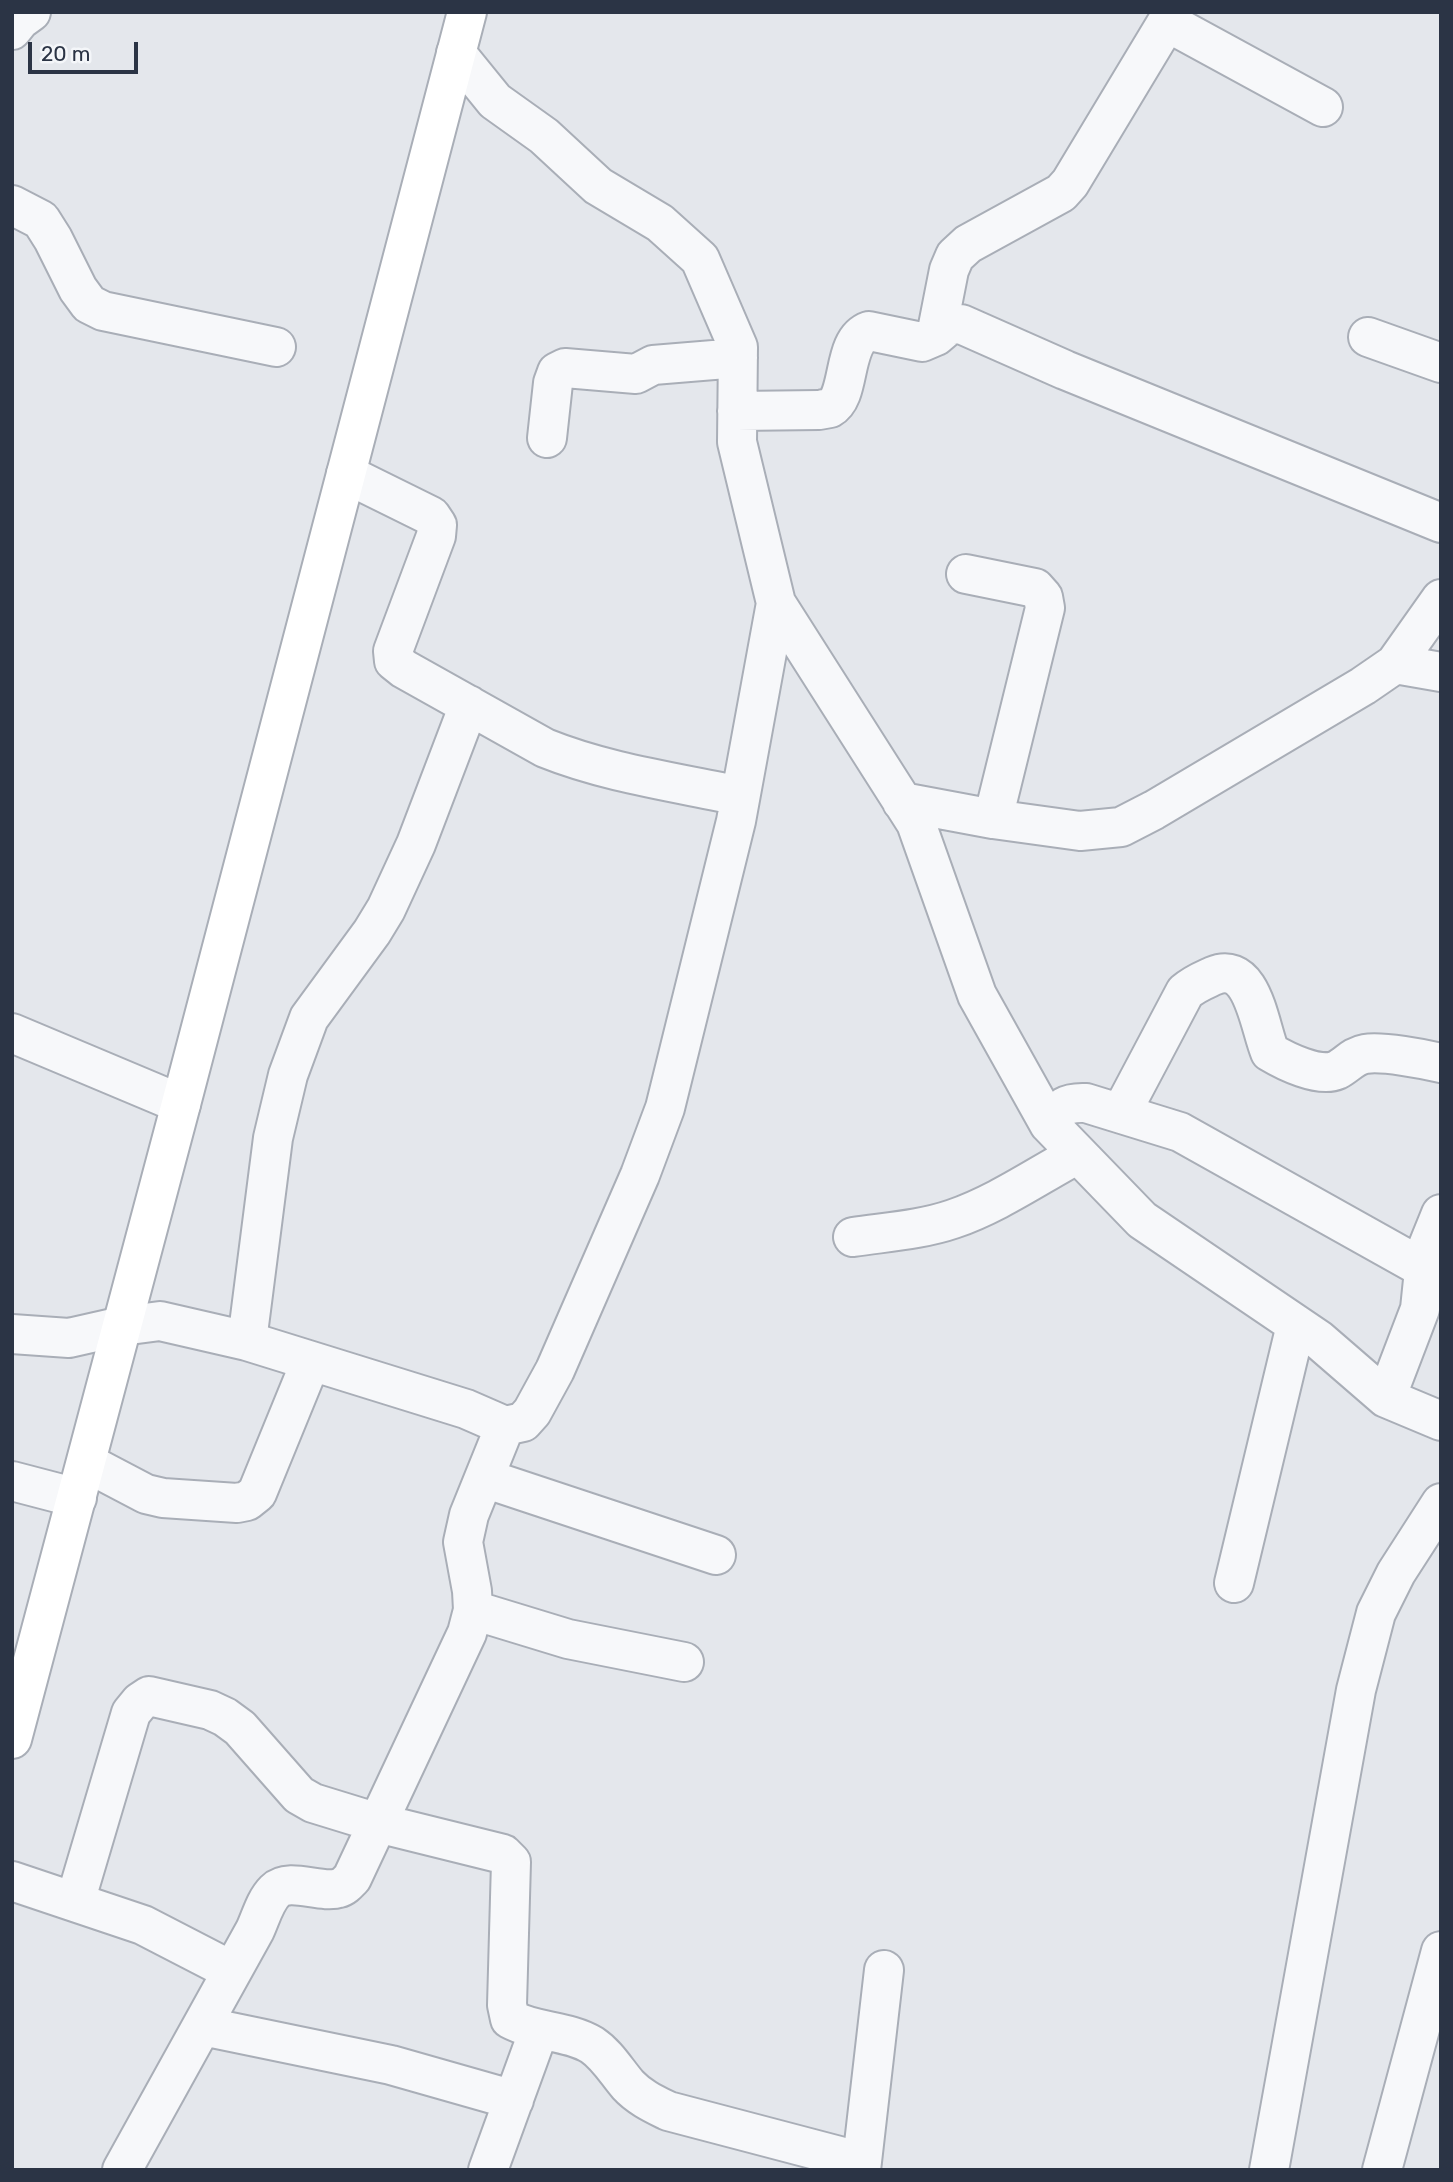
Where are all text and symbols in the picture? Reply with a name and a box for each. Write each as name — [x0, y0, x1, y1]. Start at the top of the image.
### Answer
scale bar — [32, 28, 142, 72]
text: 20 m — [41, 41, 90, 66]

